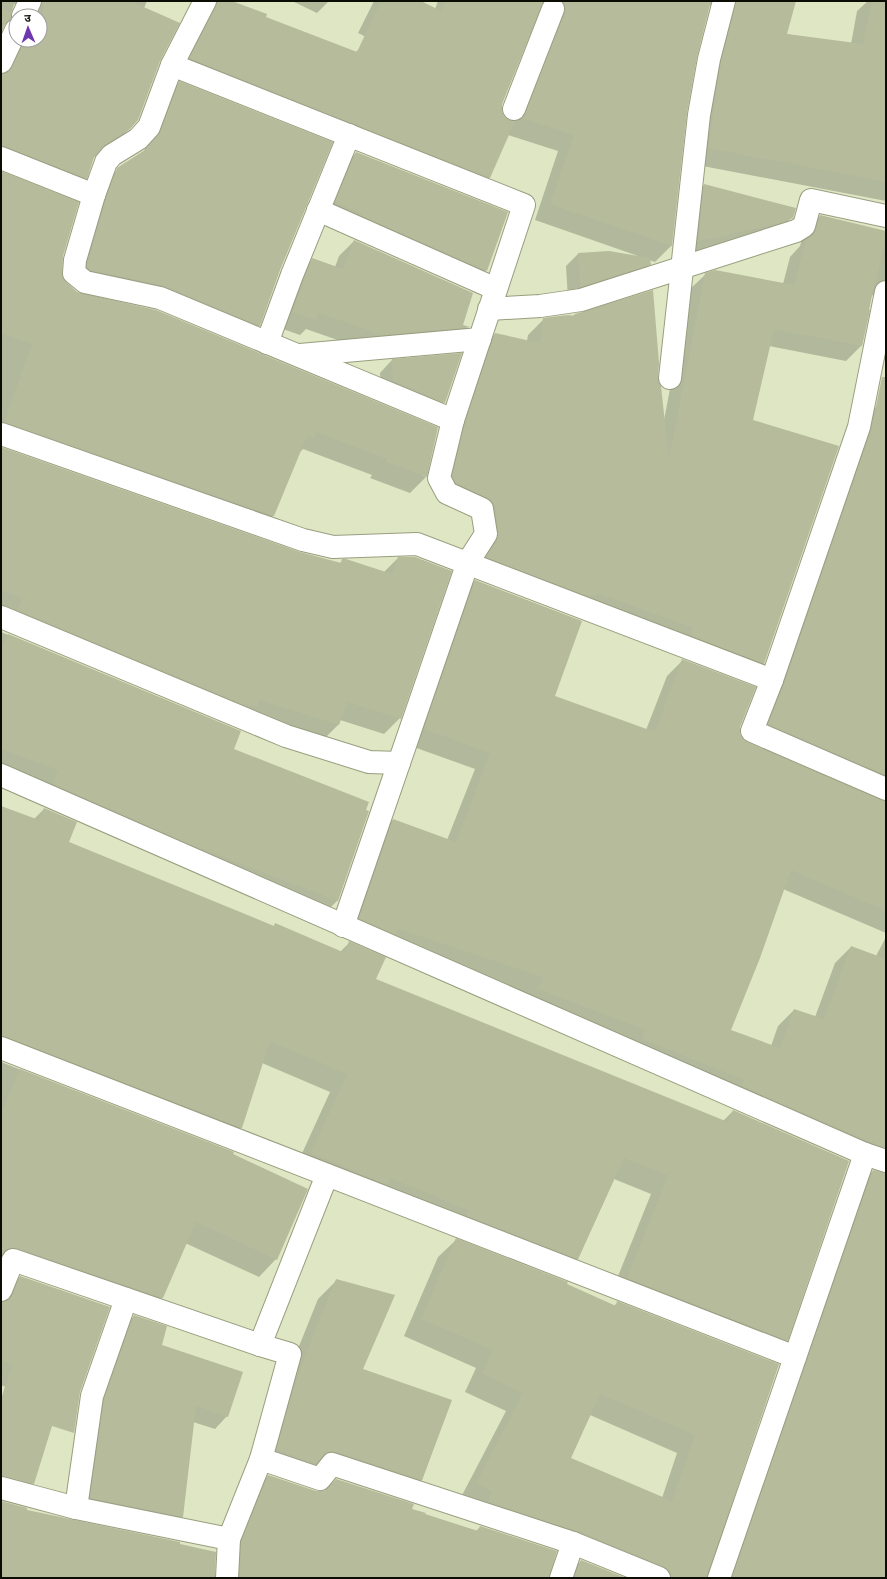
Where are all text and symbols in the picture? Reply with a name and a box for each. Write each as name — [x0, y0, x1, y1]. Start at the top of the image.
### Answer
north arrow — [8, 8, 48, 48]
text: उ — [24, 12, 32, 25]

